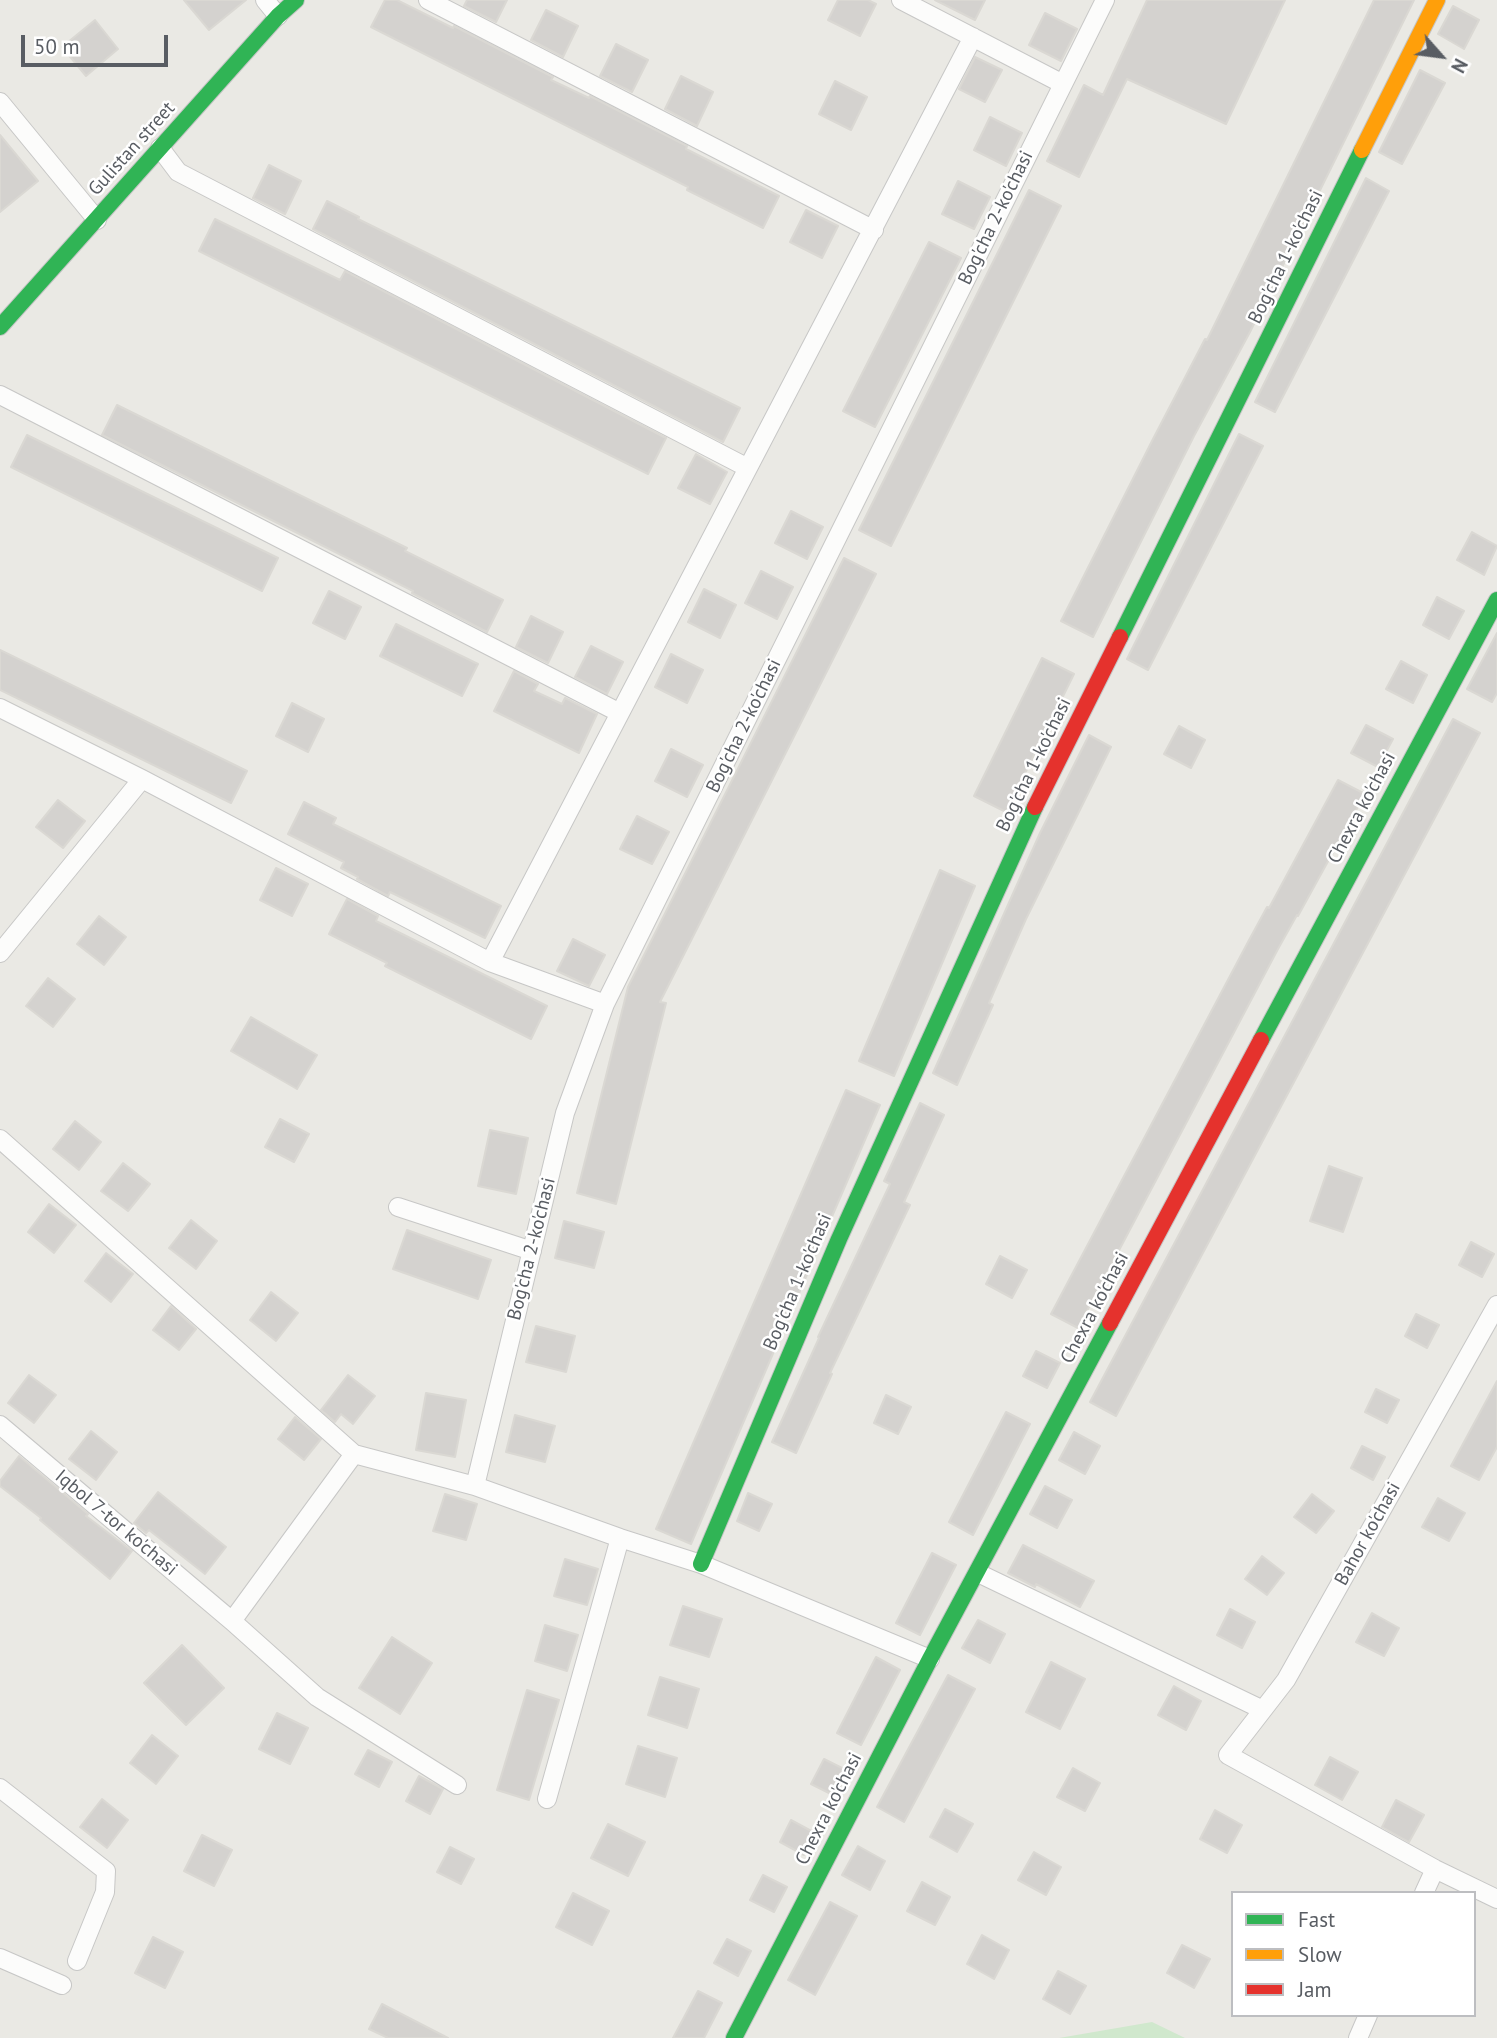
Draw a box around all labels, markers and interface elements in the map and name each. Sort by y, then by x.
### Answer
scale bar [24,21,172,65]
north arrow [1406,21,1476,91]
text: 50 m [34,33,80,60]
text: N [1446,55,1473,77]
street label: Gulistan street [84,97,180,201]
street label: Bog'cha 2-ko'chasi [954,147,1038,289]
street label: Bog'cha 1-ko'chasi [1244,186,1328,328]
street label: Bog'cha 2-ko'chasi [702,655,786,797]
street label: Bog'cha 1-ko'chasi [992,694,1076,836]
street label: Chexra ko'chasi [1323,748,1401,868]
street label: Bog'cha 2-ko'chasi [503,1175,561,1323]
street label: Bog'cha 1-ko'chasi [759,1210,837,1354]
street label: Chexra ko'chasi [1056,1248,1134,1368]
street label: Iqbol 7-tor ko'chasi [50,1465,182,1581]
street label: Bahor ko'chasi [1330,1478,1406,1590]
street label: Chexra ko'chasi [791,1749,867,1869]
legend [1231,1891,1476,2017]
text: Fast [1298,1906,1335,1933]
text: Slow [1298,1941,1342,1968]
text: Jam [1298,1976,1332,2003]

